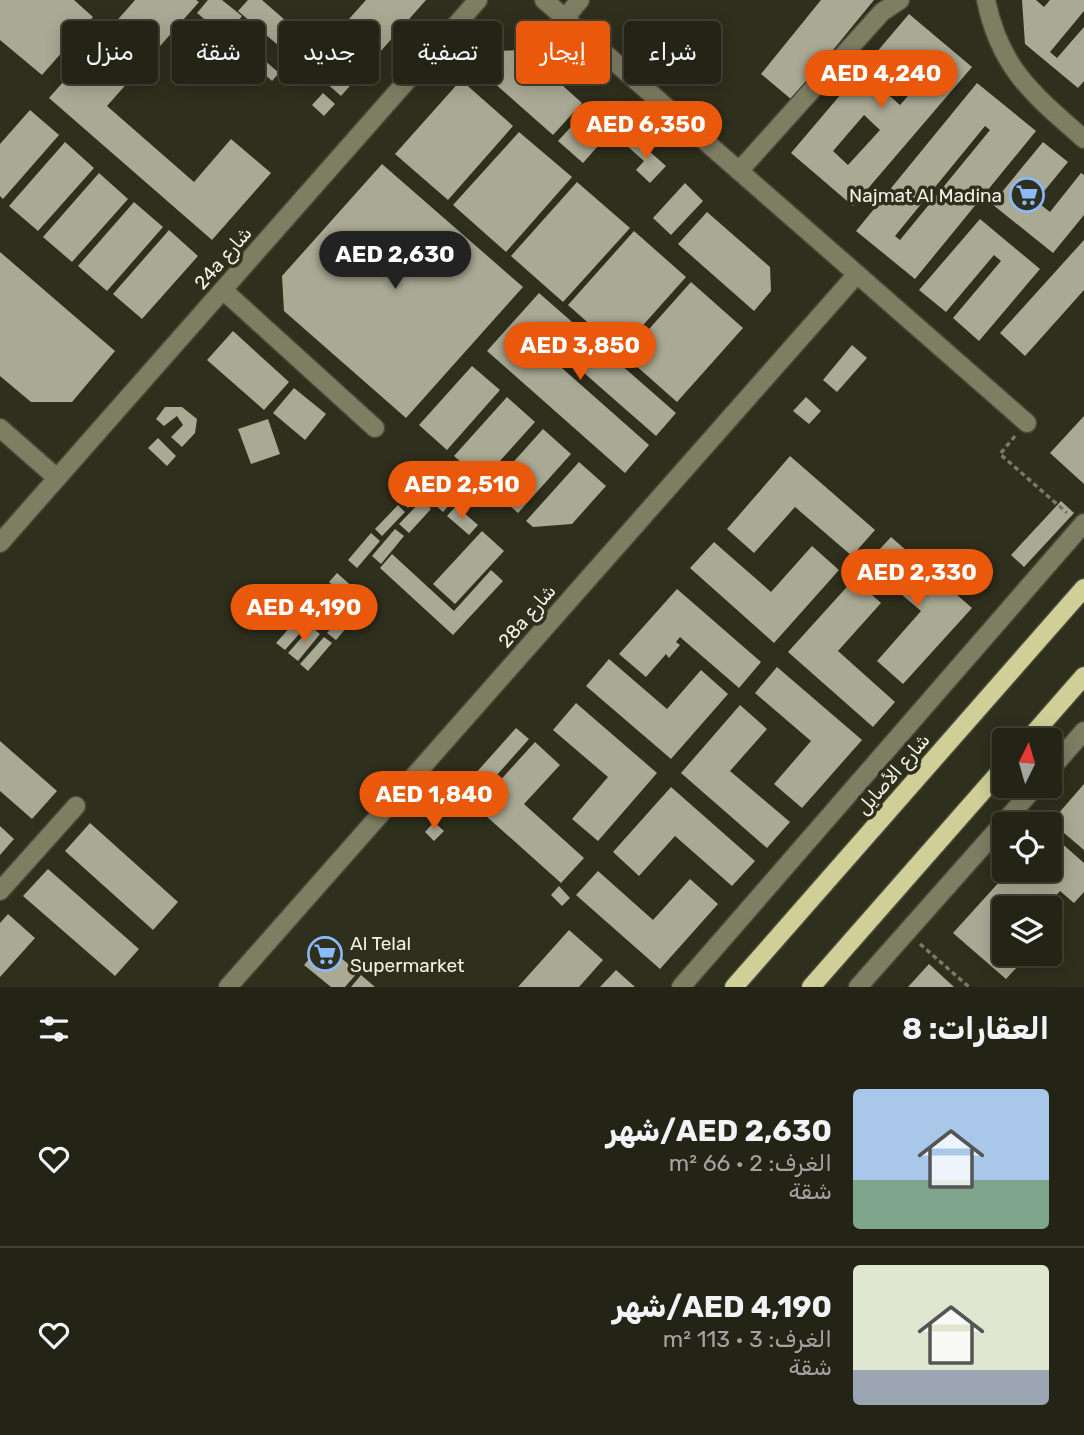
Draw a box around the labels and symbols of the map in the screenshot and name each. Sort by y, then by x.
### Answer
pin: AED 4,240 [801,50,961,110]
pin: AED 6,350 [566,102,726,161]
supermarket icon: Najmat Al Madina [1008,176,1046,214]
place label: Najmat Al Madina [849,184,1002,207]
street label: 24a شارع [189,222,258,295]
pin: AED 2,630 [315,232,475,291]
pin: AED 3,850 [500,322,660,382]
pin: AED 2,510 [382,462,542,521]
pin: AED 2,330 [837,550,997,609]
street label: 28a شارع [493,580,562,654]
pin: AED 4,190 [224,584,384,644]
north arrow [992,728,1062,798]
street label: شارع الأصايل [851,729,936,821]
pin: AED 1,840 [354,772,514,831]
place label: Al Telal Supermarket [350,932,465,977]
supermarket icon: Al Telal Supermarket [306,935,344,973]

